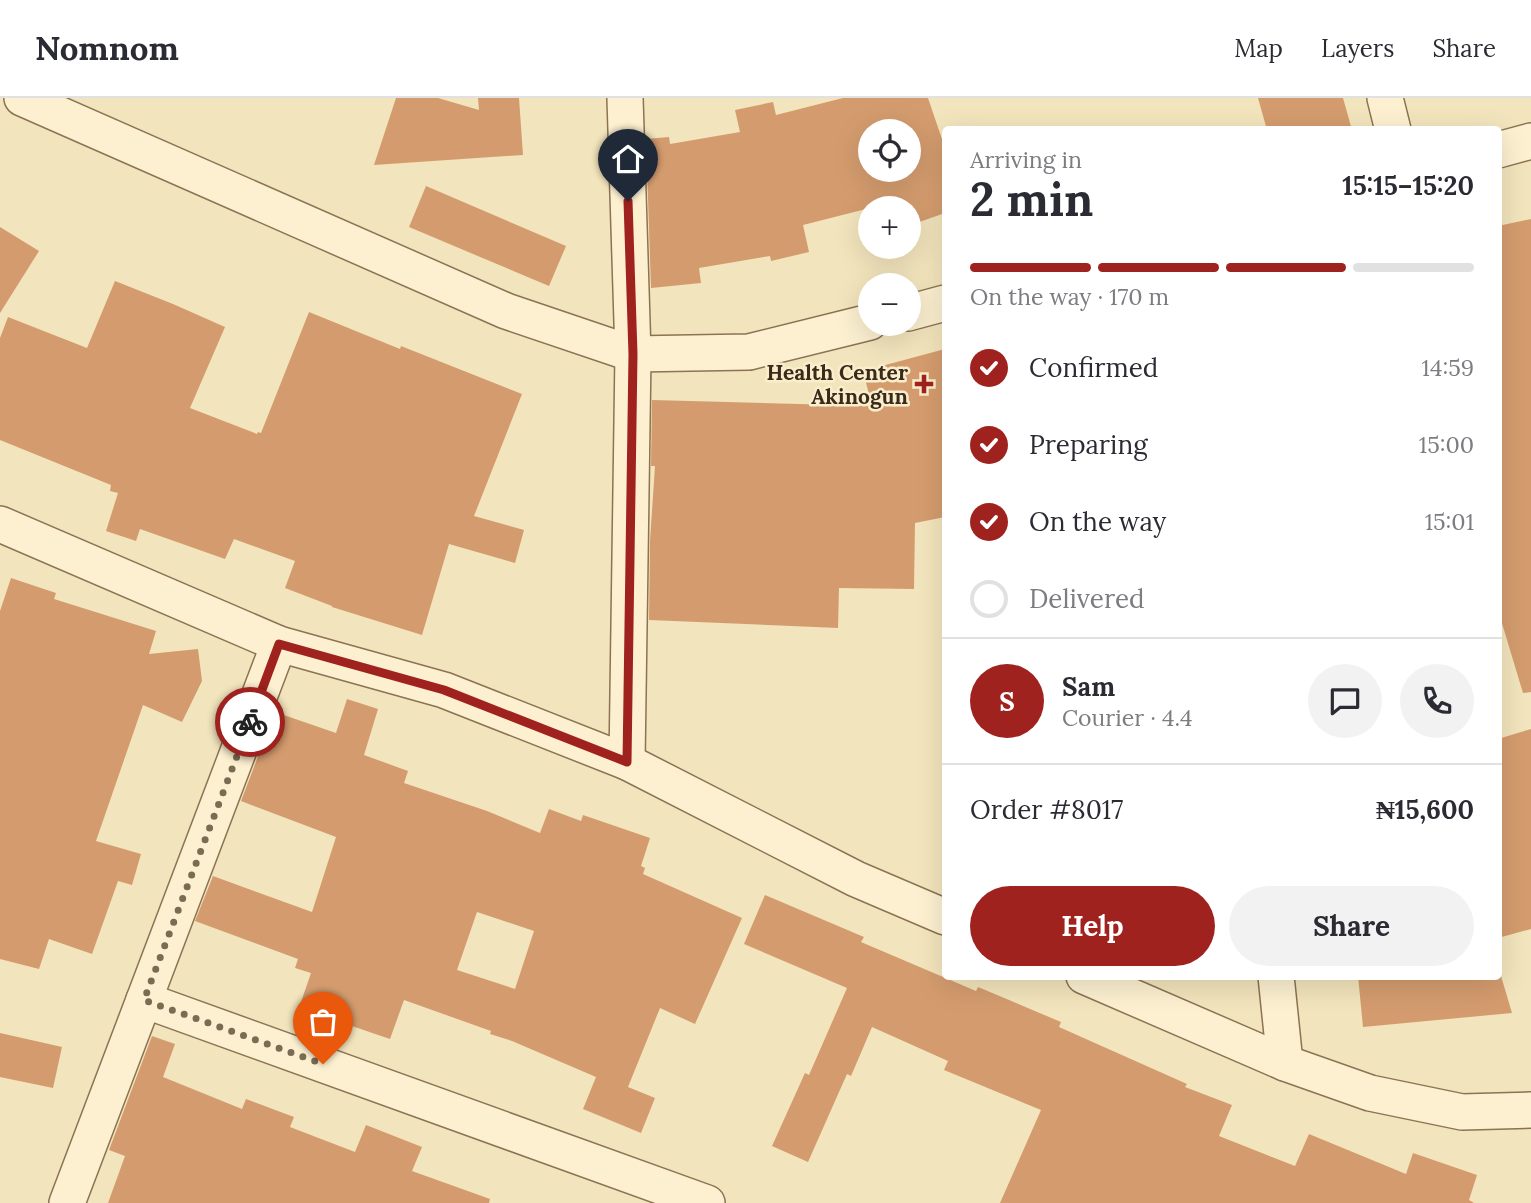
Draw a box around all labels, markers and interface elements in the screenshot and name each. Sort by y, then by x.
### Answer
text: Nomnom [35,27,179,69]
text: Map [1234,33,1283,64]
text: Layers [1321,33,1394,64]
text: Share [1432,33,1496,64]
map controls [858,119,921,336]
button: locate [858,119,921,182]
pin [598,129,658,201]
icon: home [609,140,647,178]
text: Arriving in [970,145,1082,174]
text: 15:15–15:20 [1342,169,1474,202]
text: 2 min [970,170,1093,229]
button: + [858,196,921,259]
button: − [858,273,921,336]
text: On the way · 170 m [970,282,1169,311]
icon: check [970,349,1008,387]
text: Confirmed [1029,351,1158,384]
text: 14:59 [1422,353,1474,382]
place label: Health Center Akinogun [767,359,908,410]
marker: Health Center Akinogun [914,374,934,394]
icon: check [970,426,1008,464]
text: Preparing [1029,428,1148,461]
text: 15:00 [1419,430,1474,459]
icon: check [970,503,1008,541]
text: On the way [1029,505,1166,538]
text: 15:01 [1425,507,1474,536]
text: Delivered [1029,582,1145,615]
button: chat [1308,664,1382,738]
button: phone [1400,664,1474,738]
text: Sam [1062,670,1115,703]
text: S [999,685,1015,718]
courier [215,687,285,757]
icon: bike [231,703,269,741]
text: Courier · 4.4 [1062,703,1193,732]
text: Order #8017 [970,793,1123,826]
text: ₦15,600 [1376,793,1474,826]
button: Help [970,886,1215,966]
button: Share [1229,886,1474,966]
pin [293,992,353,1064]
icon: bag [304,1003,342,1041]

